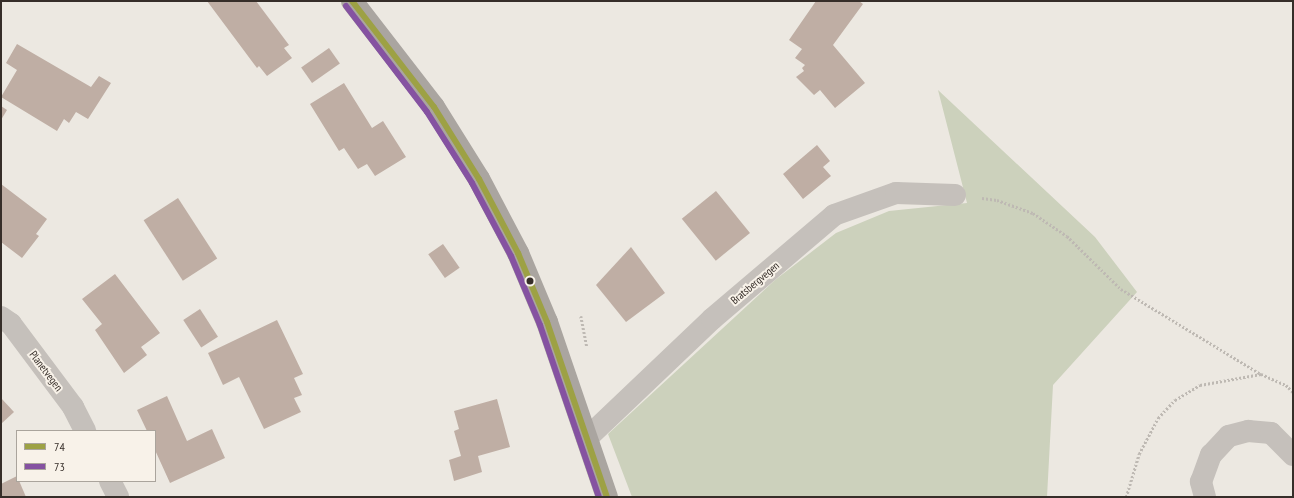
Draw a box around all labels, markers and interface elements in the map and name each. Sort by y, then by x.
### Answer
street label: Bratsbergvegen [728,259,782,307]
unlabelled marker [525,276,535,286]
street label: Planetvegen [27,348,65,394]
legend [16,430,156,482]
text: 74 [54,439,65,454]
text: 73 [54,459,65,474]

